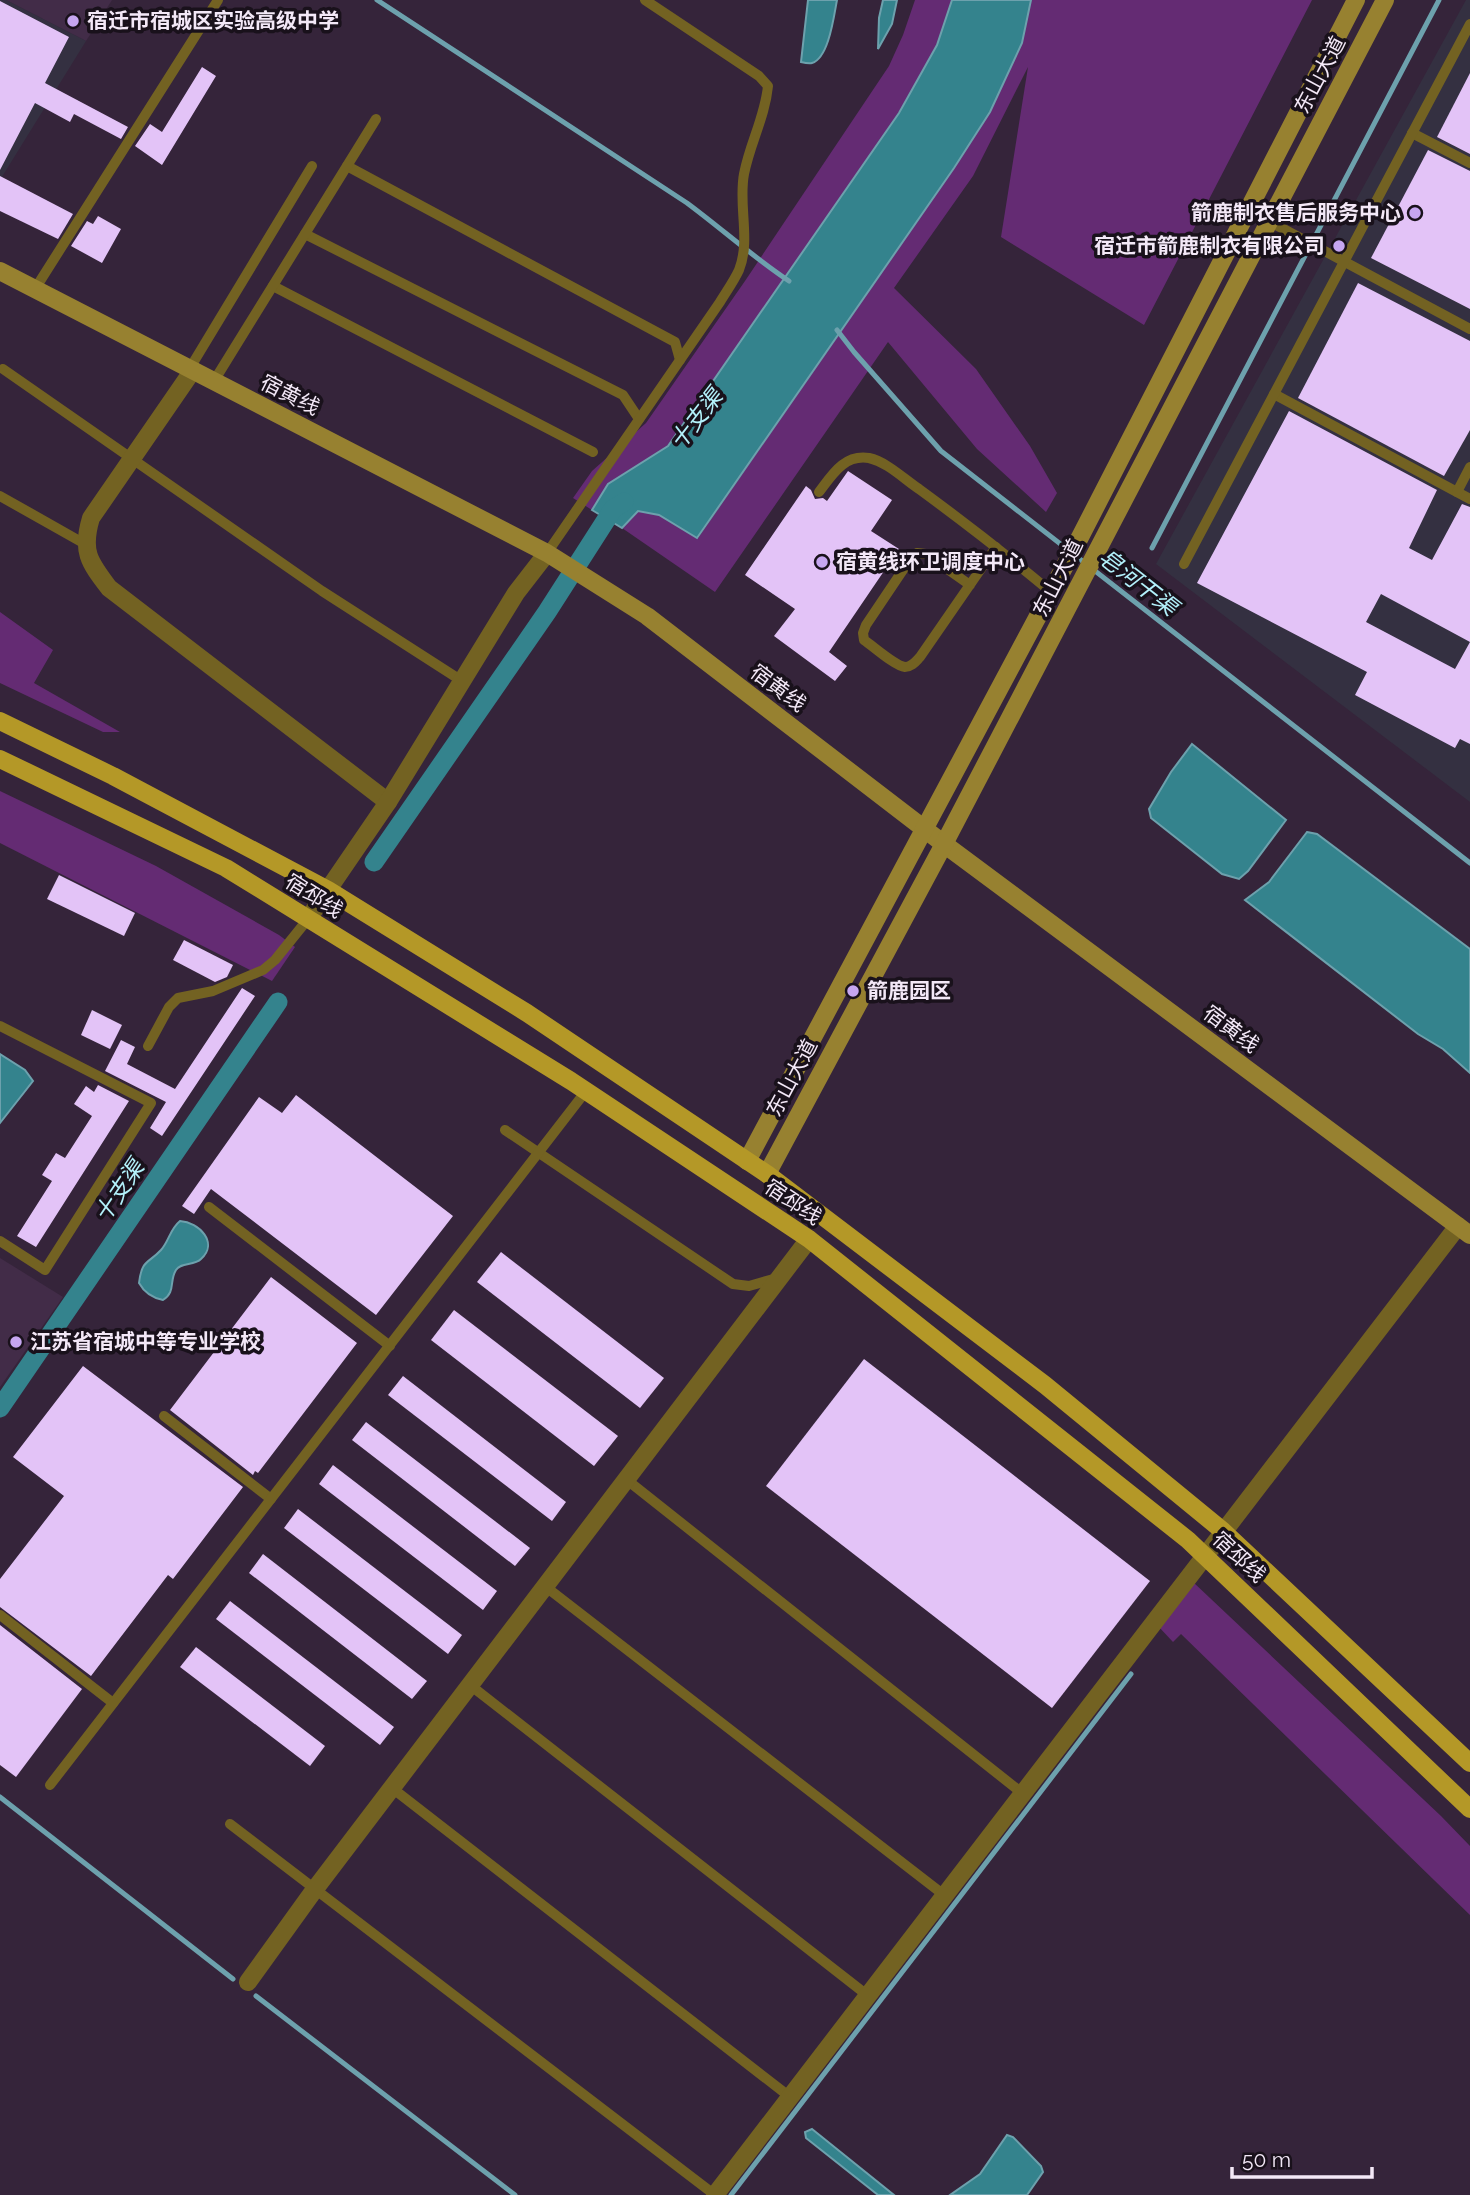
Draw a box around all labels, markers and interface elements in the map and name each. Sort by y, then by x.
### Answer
place label: 宿迁市宿城区实验高级中学 [87,8,339,33]
marker: 宿迁市宿城区实验高级中学 [65,13,81,29]
street label: 东山大道 [1289,32,1350,118]
place label: 箭鹿制衣售后服务中心 [1191,200,1401,225]
marker: 箭鹿制衣售后服务中心 [1407,205,1423,221]
place label: 宿迁市箭鹿制衣有限公司 [1094,233,1325,258]
marker: 宿迁市箭鹿制衣有限公司 [1331,238,1347,254]
street label: 宿黄线 [256,369,324,420]
water label: 十支渠 [664,381,729,454]
street label: 东山大道 [1027,535,1088,621]
water label: 皂河干渠 [1094,543,1185,622]
place label: 宿黄线环卫调度中心 [836,549,1025,574]
marker: 宿黄线环卫调度中心 [814,554,830,570]
street label: 宿黄线 [746,659,811,717]
street label: 宿邳线 [281,868,348,923]
place label: 箭鹿园区 [867,978,951,1003]
marker: 箭鹿园区 [845,983,861,999]
street label: 宿黄线 [1199,1000,1264,1058]
street label: 东山大道 [761,1035,822,1121]
water label: 十支渠 [88,1152,151,1227]
street label: 宿邳线 [760,1174,826,1230]
place label: 江苏省宿城中等专业学校 [30,1329,261,1354]
marker: 江苏省宿城中等专业学校 [8,1334,24,1350]
street label: 宿邳线 [1208,1526,1271,1587]
scale bar [1232,2136,1372,2180]
text: 50 m [1242,2147,1291,2172]

